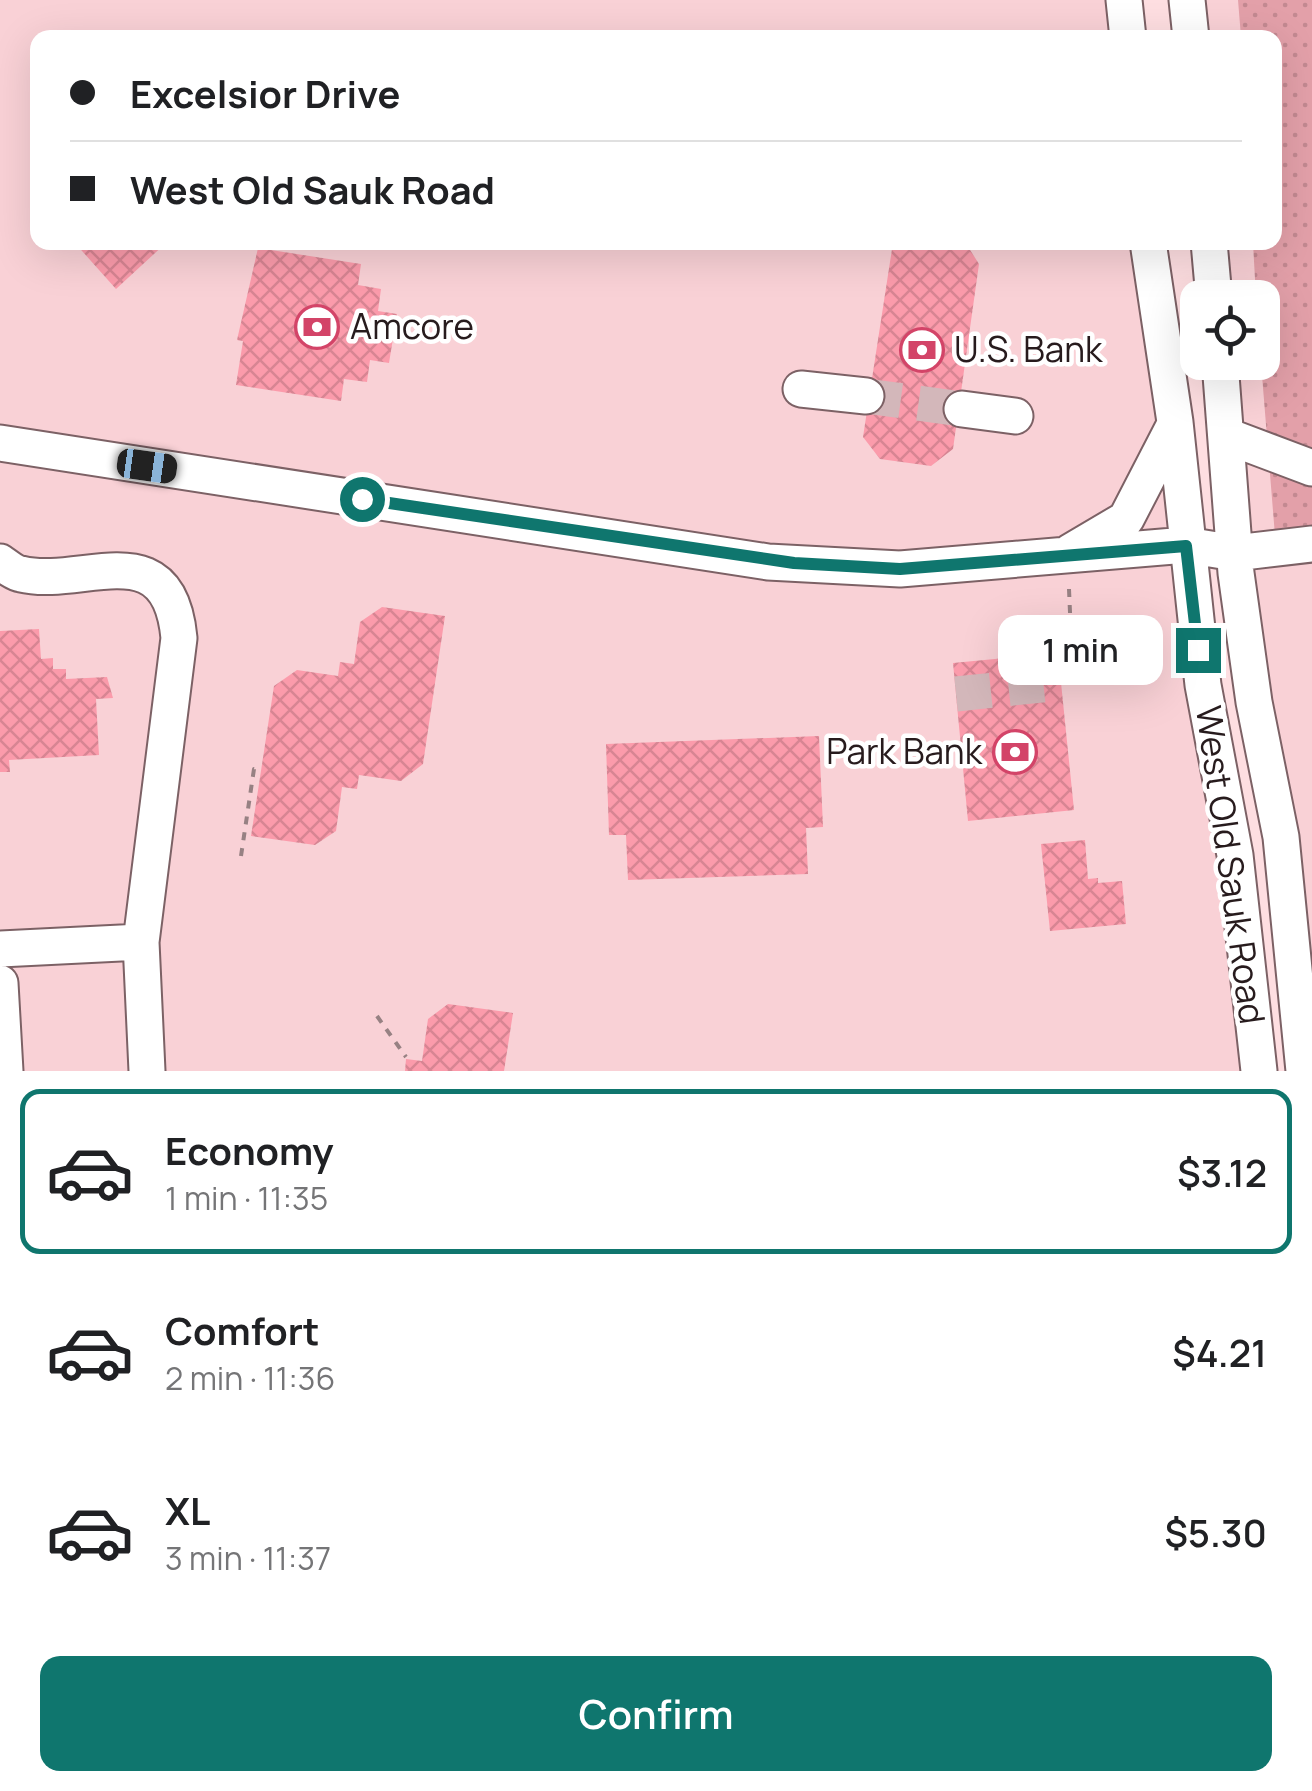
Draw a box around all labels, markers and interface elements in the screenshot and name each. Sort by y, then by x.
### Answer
text: Excelsior Drive [130,67,400,119]
text: West Old Sauk Road [130,163,495,215]
map controls [1180,280,1280,380]
button: locate [1180,280,1280,380]
place label: Amcore [350,302,474,350]
bank icon: Amcore [294,304,340,350]
place label: U.S. Bank [954,325,1104,373]
bank icon: U.S. Bank [899,327,945,373]
car [115,447,179,485]
route start [340,477,385,522]
callout: 1 min [998,615,1163,685]
text: 1 min [1042,628,1119,672]
route end [1176,628,1221,673]
street label: West Old Sauk Road [1185,703,1277,1027]
place label: Park Bank [826,727,984,775]
bank icon: Park Bank [992,729,1038,775]
text: Economy [165,1124,334,1176]
icon: car [45,1127,135,1217]
text: $3.12 [1177,1146,1267,1198]
text: 1 min · 11:35 [165,1176,328,1220]
text: Comfort [165,1304,319,1356]
icon: car [45,1307,135,1397]
text: $4.21 [1172,1326,1267,1378]
text: 2 min · 11:36 [165,1356,335,1400]
text: XL [165,1484,210,1536]
icon: car [45,1487,135,1577]
text: $5.30 [1164,1506,1267,1558]
text: 3 min · 11:37 [165,1536,331,1580]
button: Confirm [40,1656,1272,1771]

